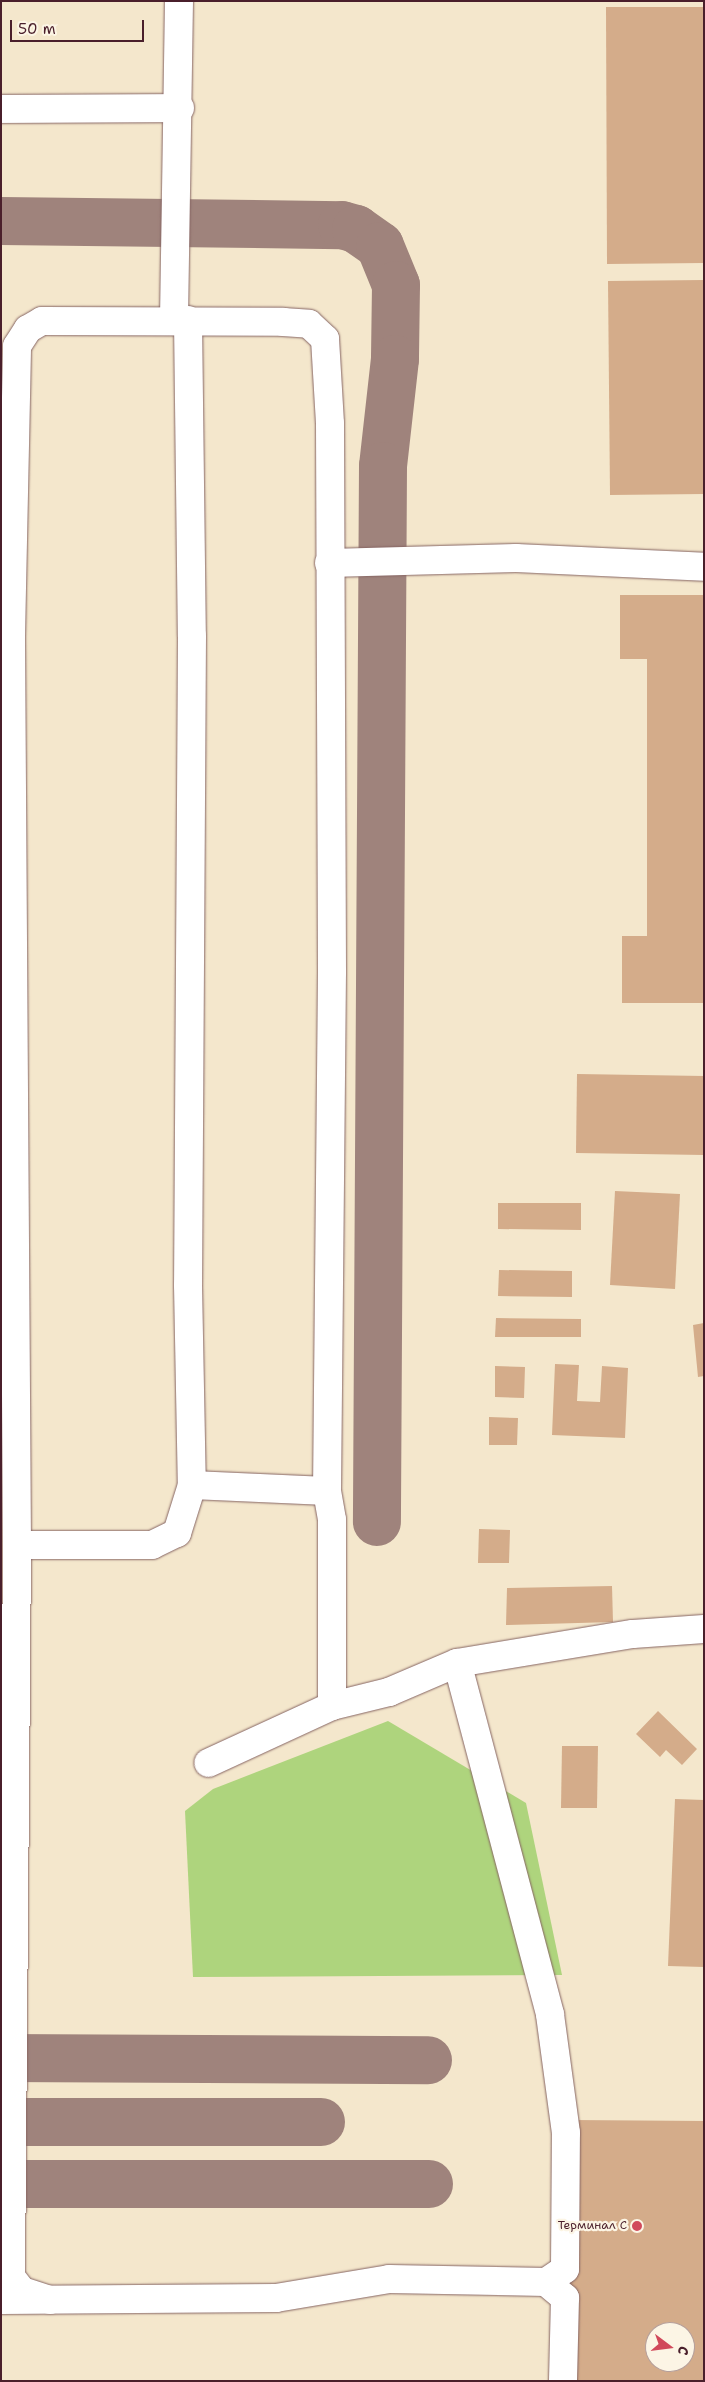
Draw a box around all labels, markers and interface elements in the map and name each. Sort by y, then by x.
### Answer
scale bar [12,10,146,42]
text: 50 m [18,19,56,39]
place label: Терминал C [558,2219,627,2233]
marker: Терминал C [631,2220,643,2232]
north arrow [645,2322,695,2372]
text: С [674,2344,693,2357]

